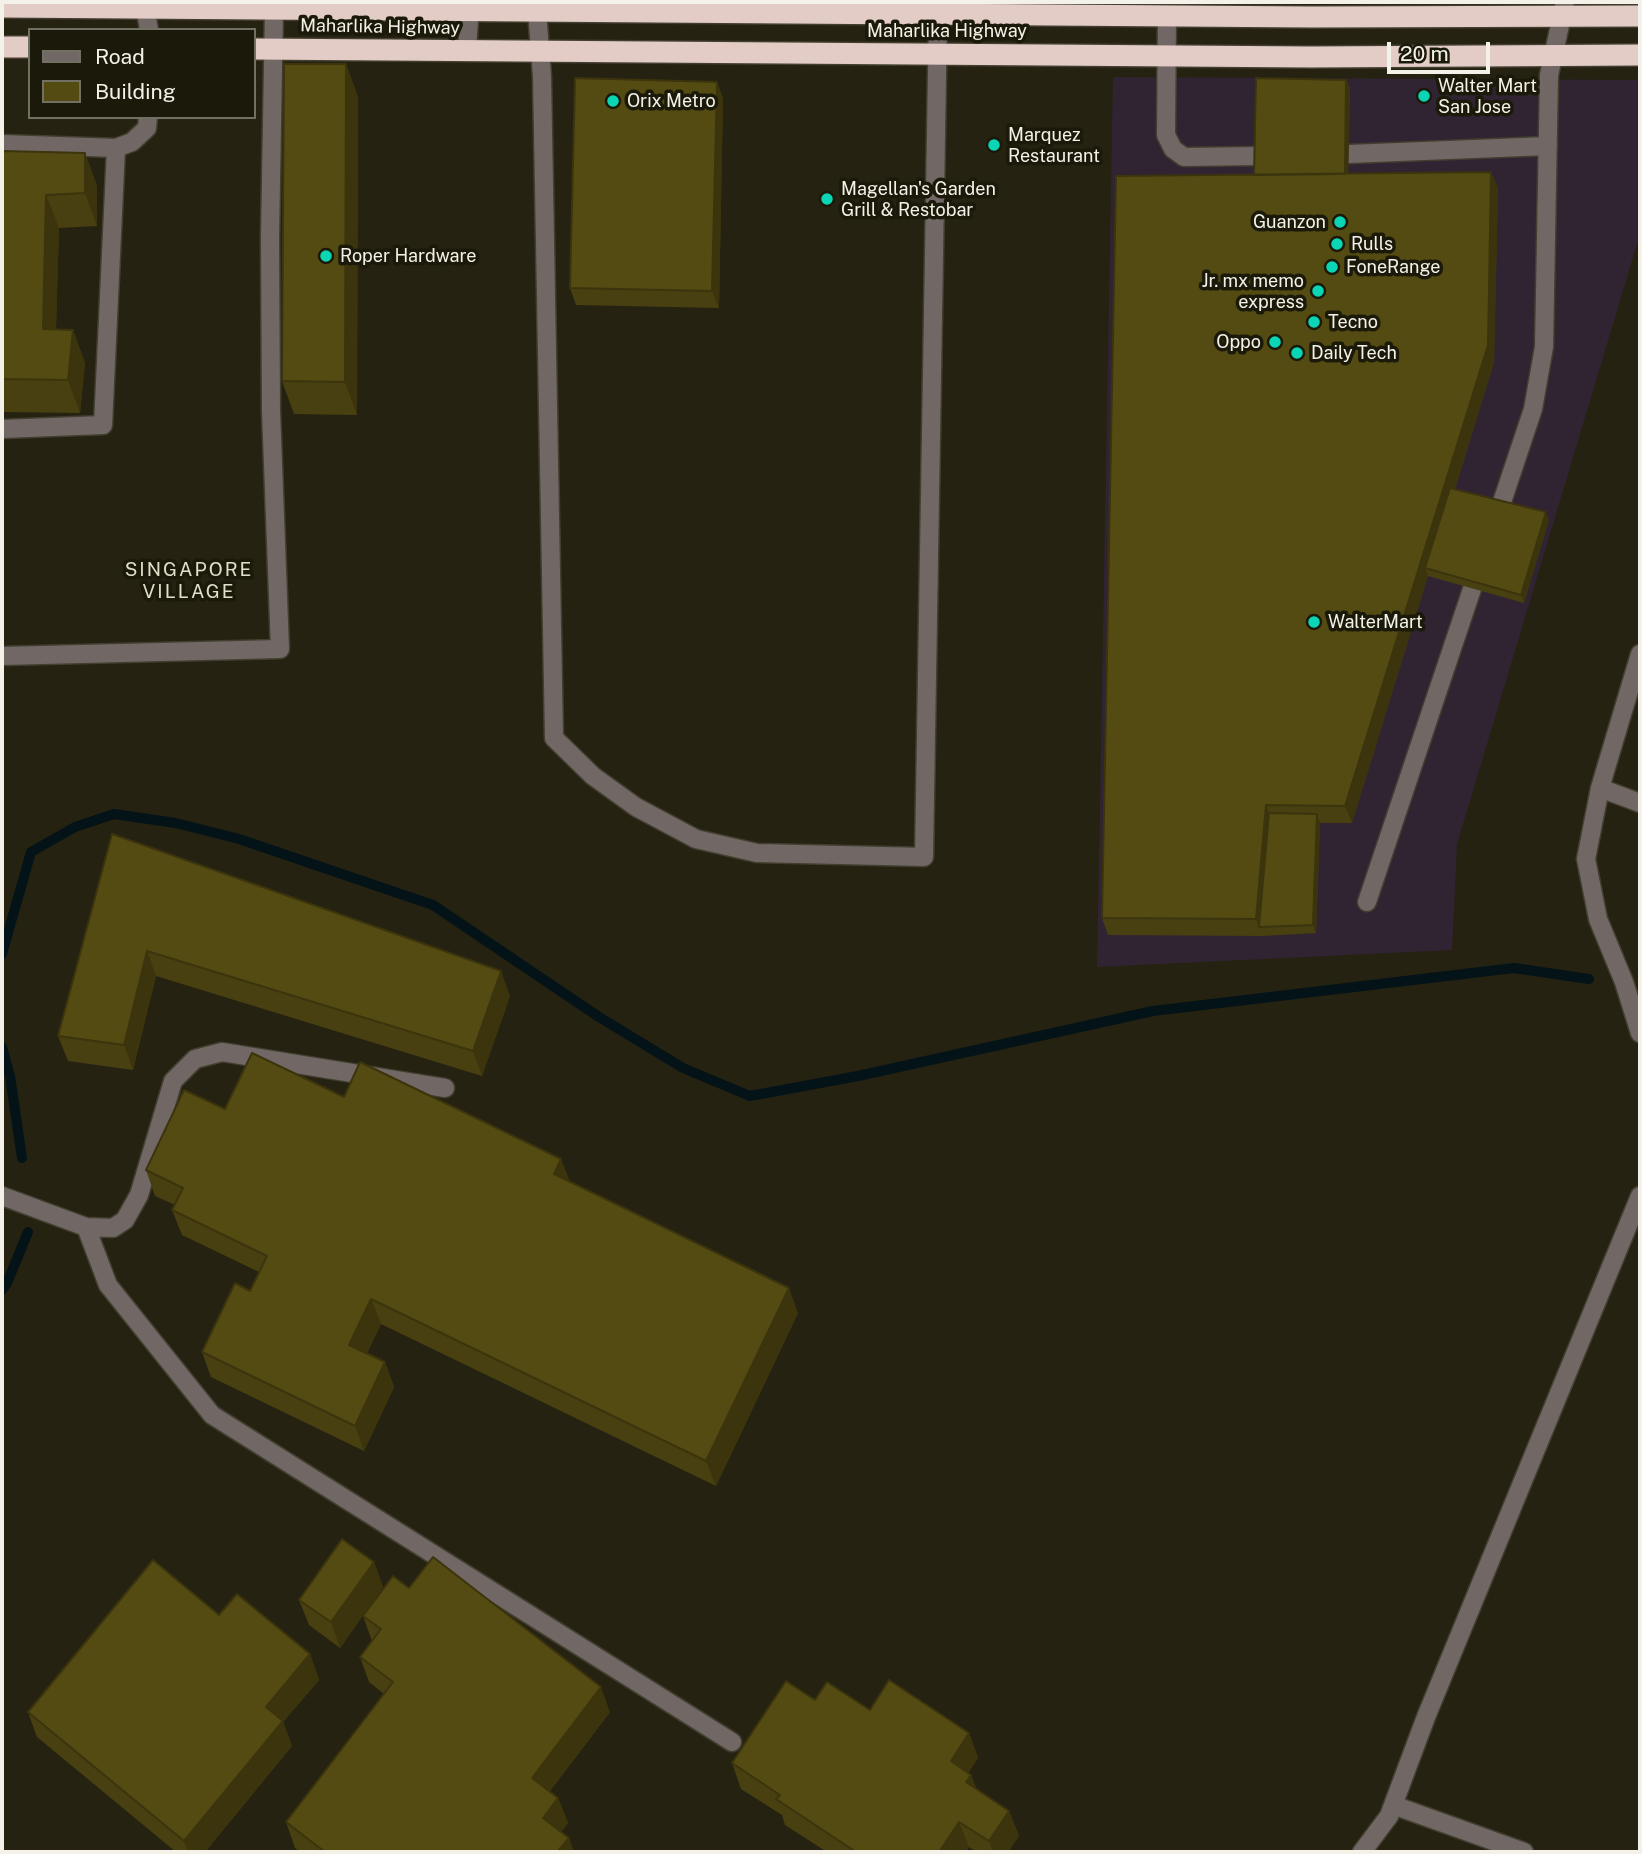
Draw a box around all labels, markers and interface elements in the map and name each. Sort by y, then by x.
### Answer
street label: Maharlika Highway [300,15,460,39]
street label: Maharlika Highway [867,20,1027,42]
legend [28,28,256,119]
scale bar [1390,28,1493,72]
text: 20 m [1400,41,1449,66]
text: Road [95,44,145,69]
place label: Walter Mart San Jose [1438,75,1537,118]
text: Building [95,79,176,104]
marker: Walter Mart San Jose [1416,88,1432,104]
place label: Orix Metro [627,90,716,112]
marker: Orix Metro [605,93,621,109]
place label: Marquez Restaurant [1008,124,1100,166]
marker: Marquez Restaurant [986,137,1002,153]
place label: Magellan's Garden Grill & Restobar [841,178,996,220]
marker: Magellan's Garden Grill & Restobar [819,191,835,207]
place label: Guanzon [1253,211,1326,233]
marker: Guanzon [1332,214,1348,230]
place label: Rulls [1351,233,1393,255]
marker: Rulls [1329,236,1345,252]
place label: Roper Hardware [340,245,477,267]
marker: Roper Hardware [318,248,334,264]
place label: FoneRange [1346,256,1440,278]
marker: FoneRange [1324,259,1340,275]
place label: Jr. mx memo express [1201,270,1304,312]
marker: Jr. mx memo express [1310,283,1326,299]
place label: Tecno [1328,311,1378,333]
marker: Tecno [1306,314,1322,330]
place label: Oppo [1216,331,1261,353]
marker: Oppo [1267,334,1283,350]
place label: Daily Tech [1311,342,1397,364]
marker: Daily Tech [1289,345,1305,361]
district label: SINGAPORE VILLAGE [126,559,252,603]
place label: WalterMart [1328,611,1423,633]
marker: WalterMart [1306,614,1322,630]

